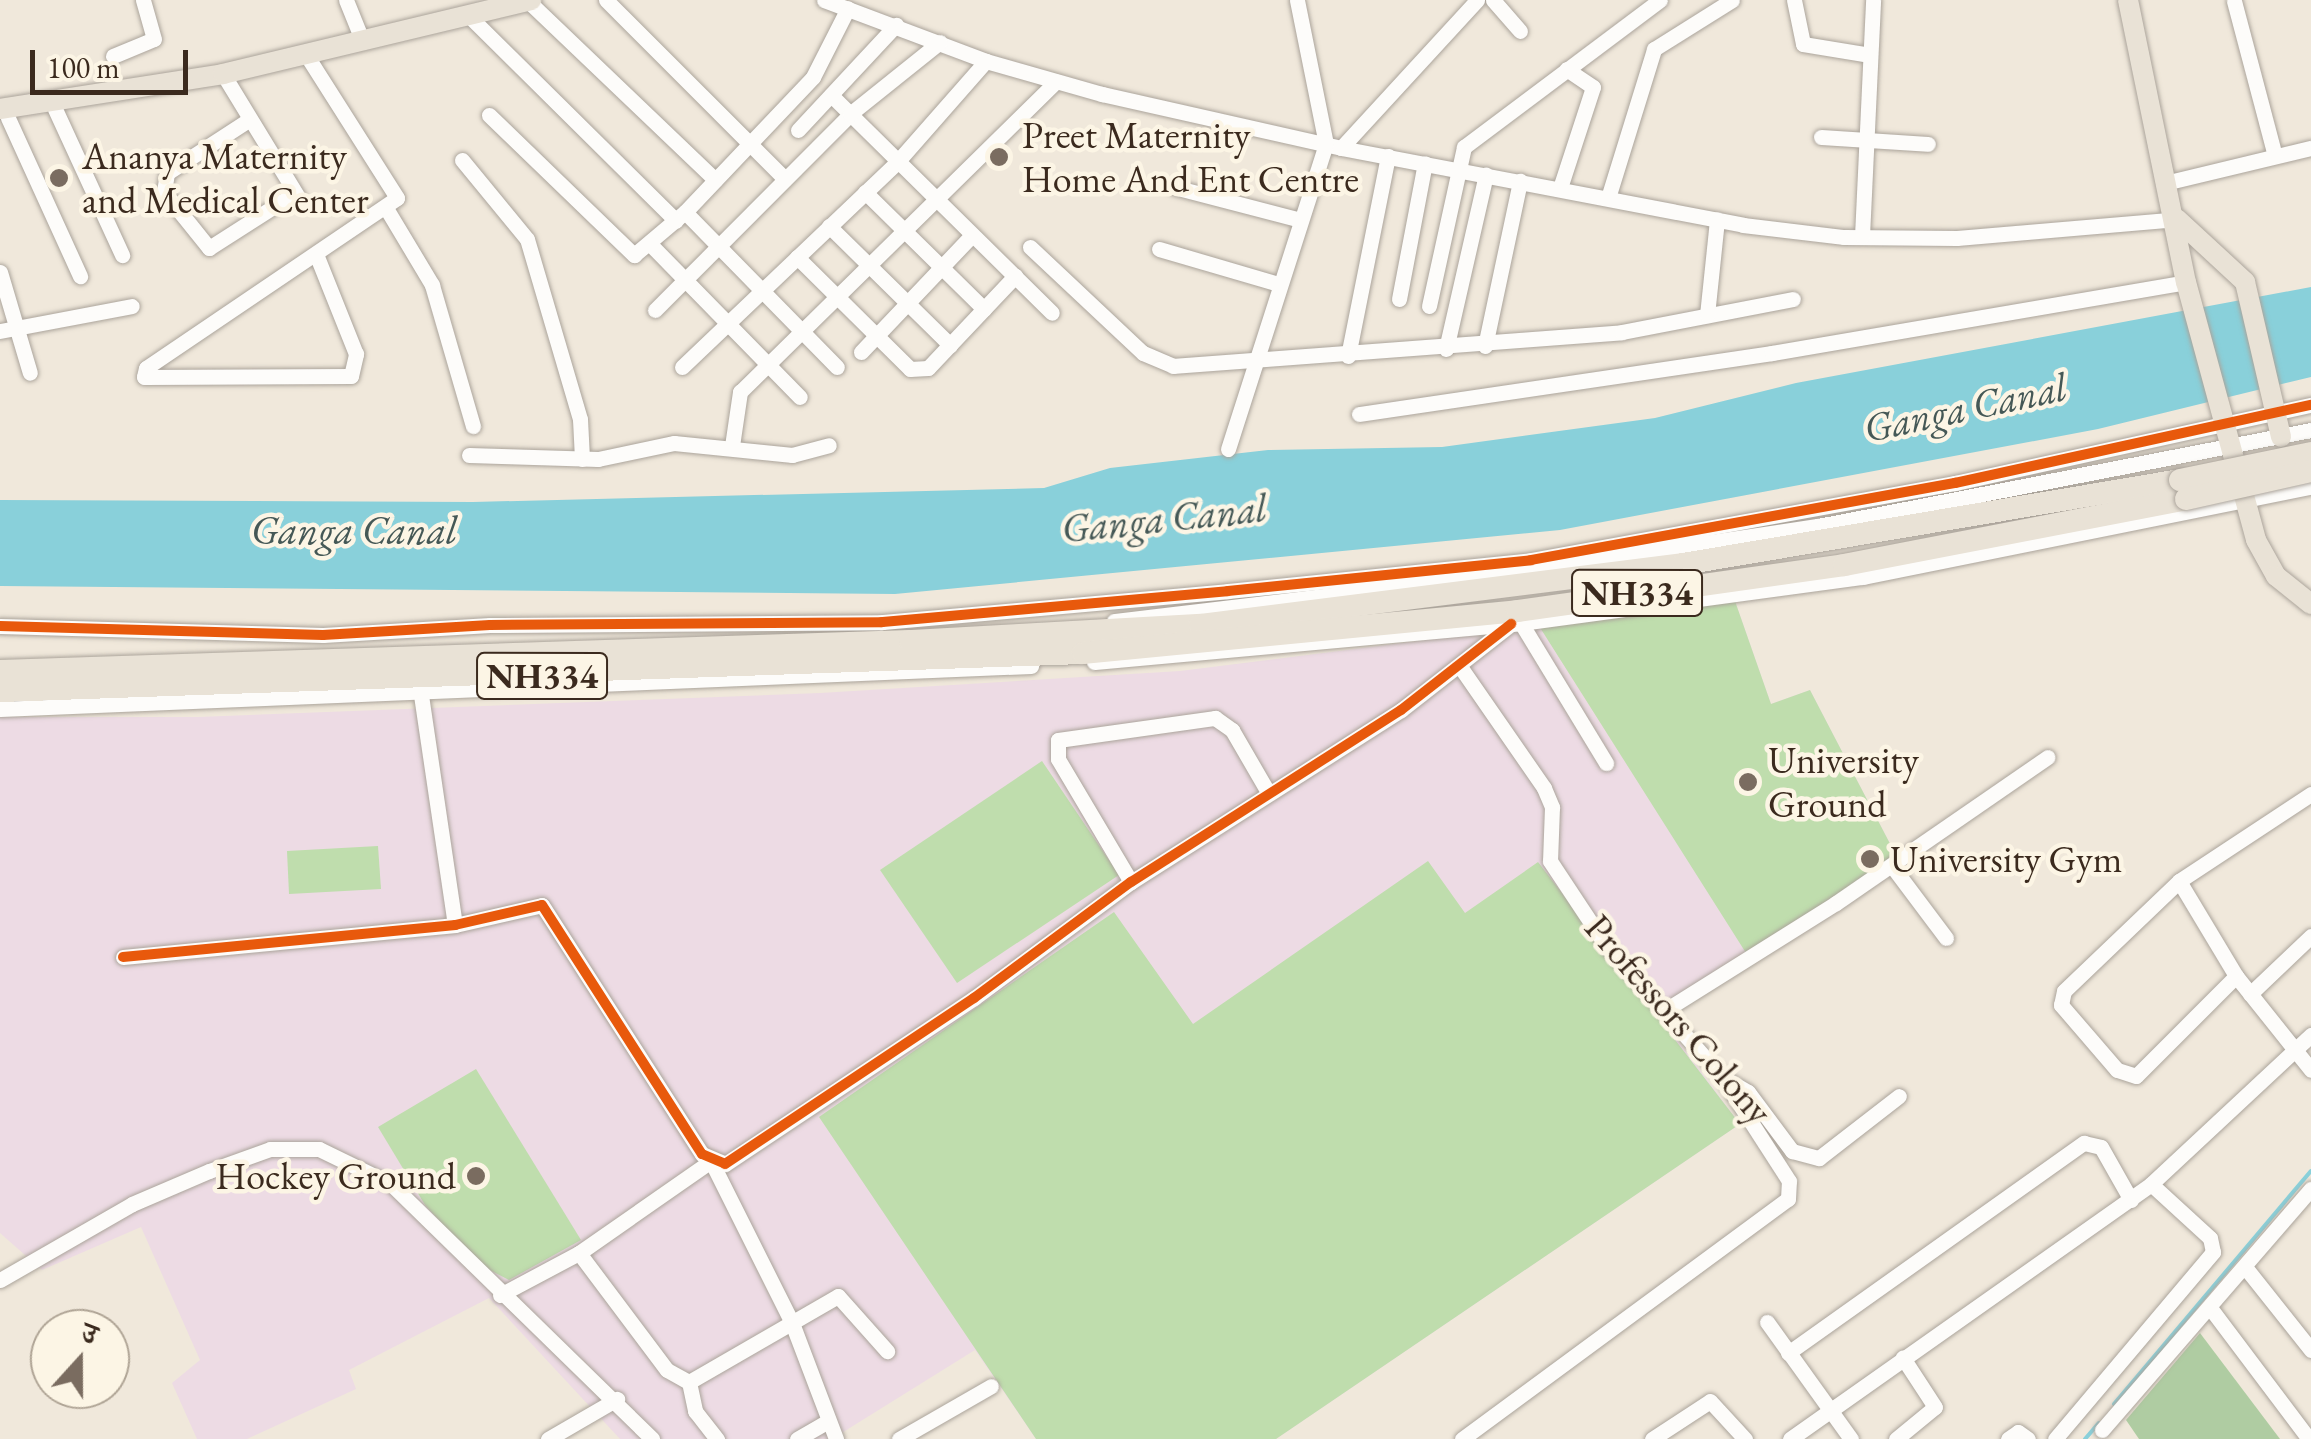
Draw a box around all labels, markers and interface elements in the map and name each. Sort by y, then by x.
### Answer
scale bar [35,30,192,92]
text: 100 m [47,48,120,87]
place label: Preet Maternity Home And Ent Centre [1022,112,1359,202]
place label: Ananya Maternity and Medical Center [82,133,369,222]
marker: Preet Maternity Home And Ent Centre [986,144,1012,170]
marker: Ananya Maternity and Medical Center [46,165,72,191]
water label: Ganga Canal [1859,362,2071,452]
water label: Ganga Canal [1059,483,1269,553]
water label: Ganga Canal [251,506,457,554]
road number: NH334 [1570,563,1704,623]
road number: NH334 [474,646,610,706]
place label: University Ground [1768,737,1919,826]
marker: University Ground [1737,771,1759,793]
place label: University Gym [1890,836,2122,882]
marker: University Gym [1859,848,1881,870]
street label: Professors Colony [1576,905,1782,1133]
place label: Hockey Ground [216,1153,456,1199]
marker: Hockey Ground [465,1165,487,1187]
north arrow [30,1309,130,1409]
text: उ [77,1313,103,1352]

